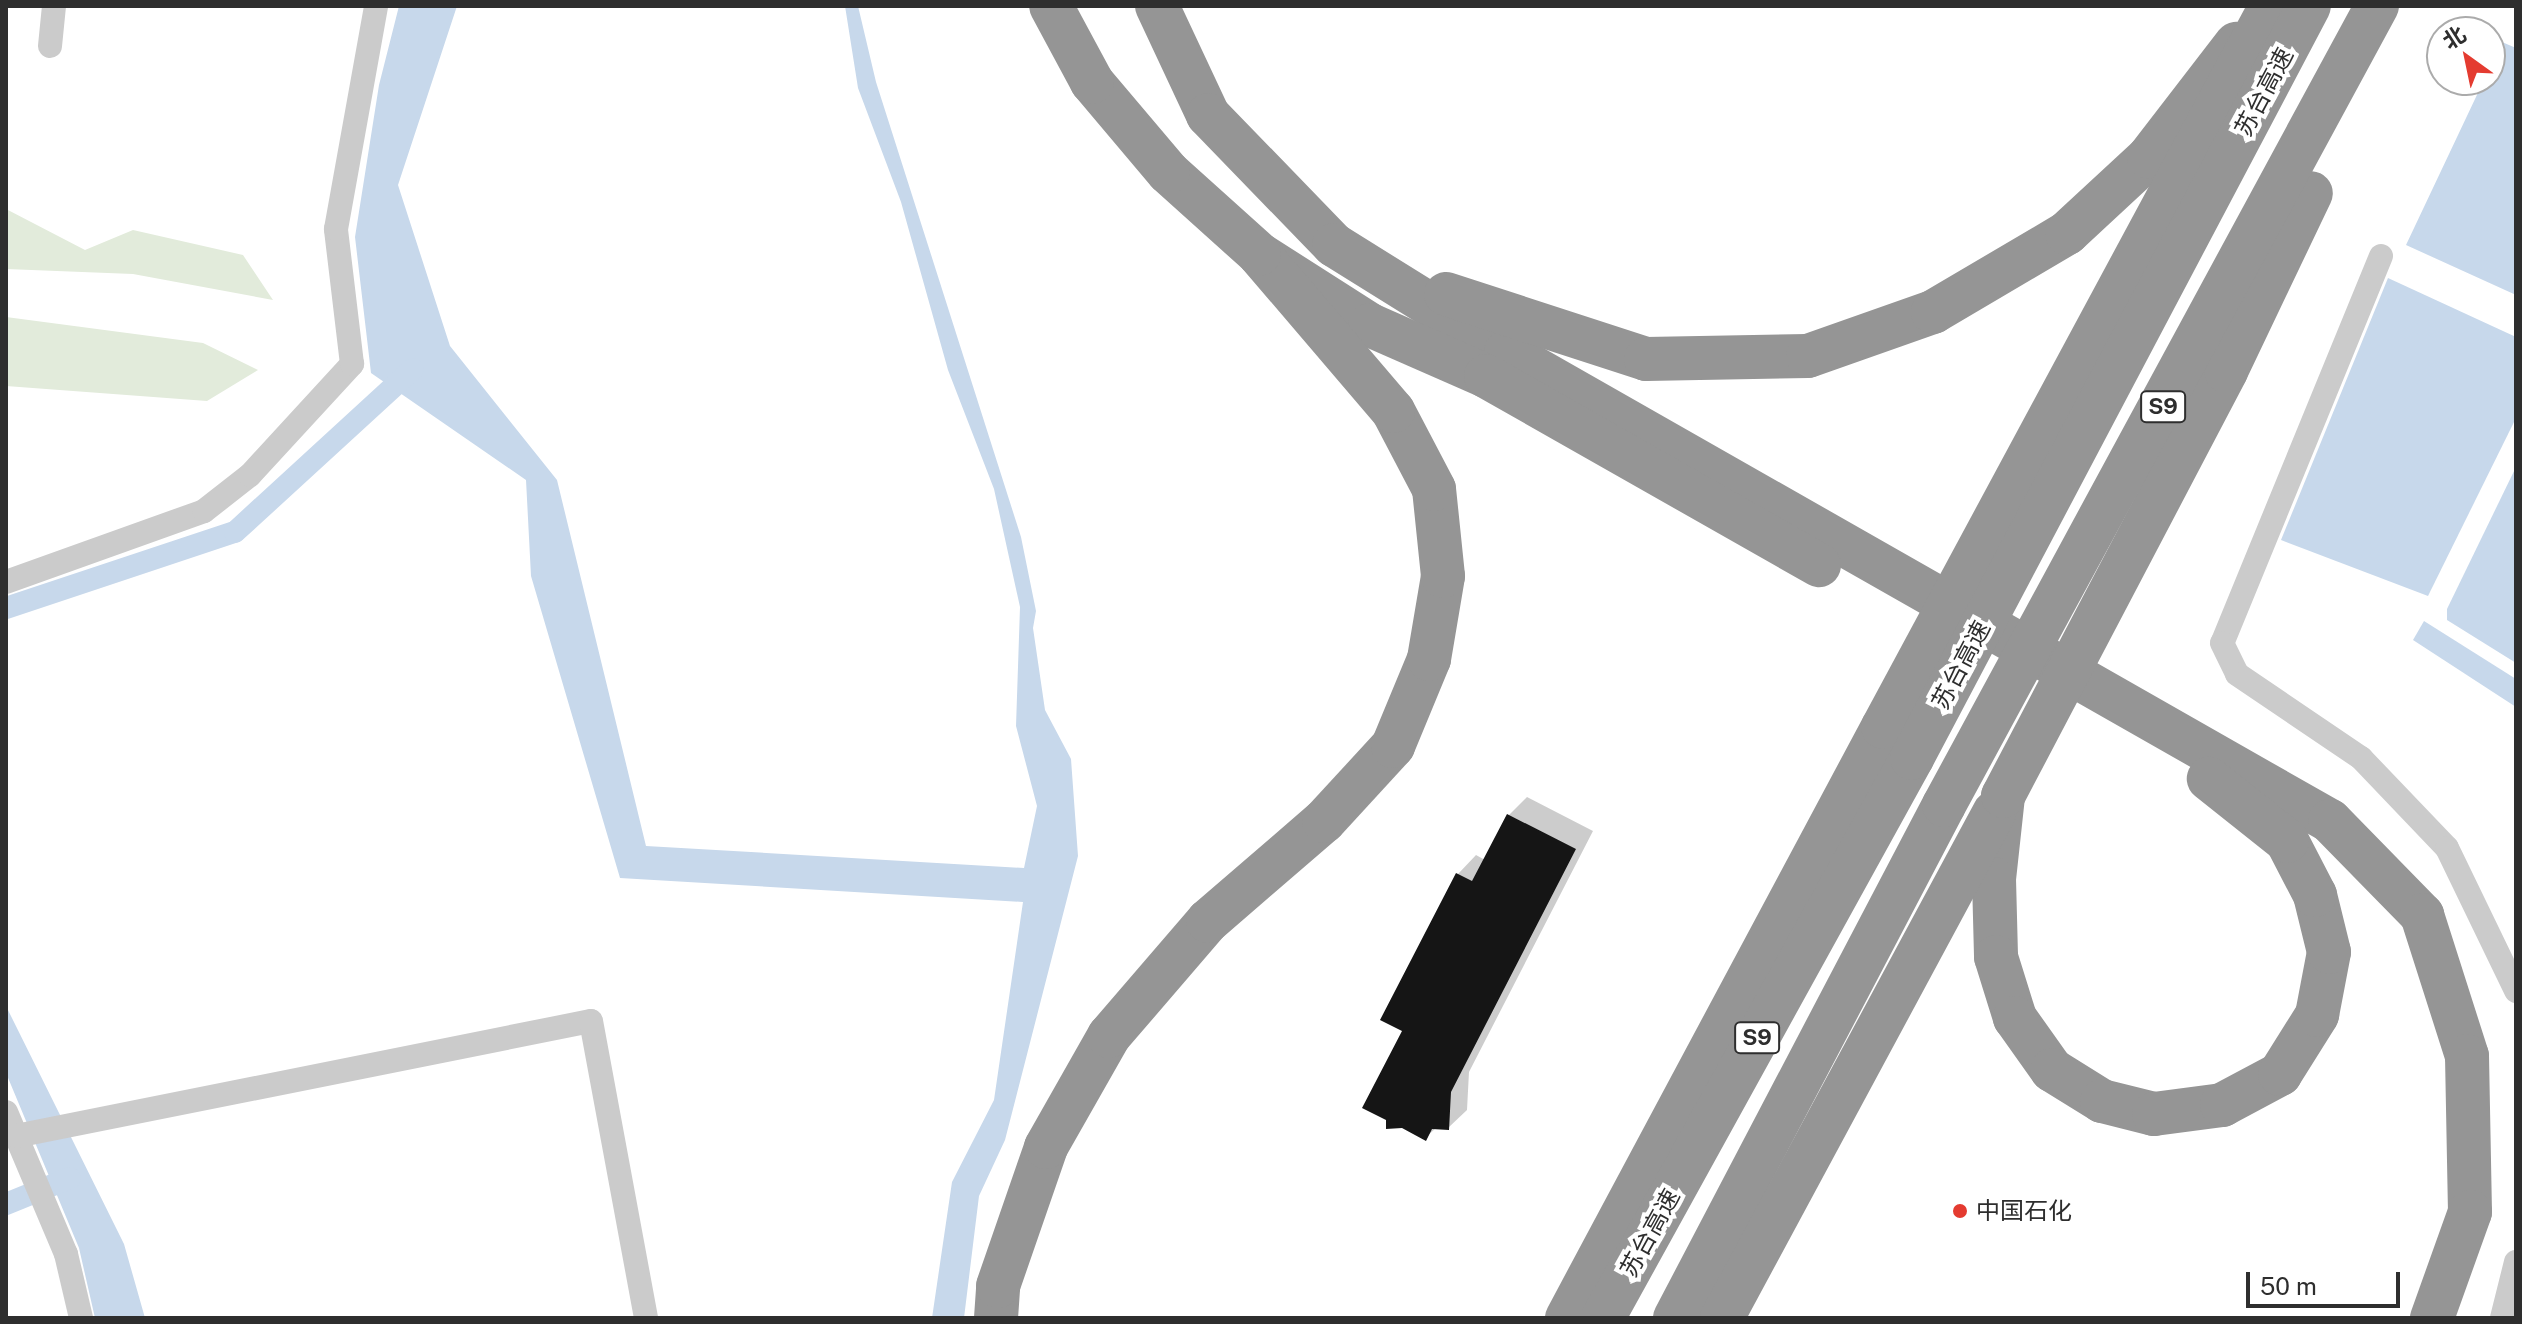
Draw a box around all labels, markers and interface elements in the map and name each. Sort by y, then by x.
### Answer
north arrow [2426,16,2506,96]
text: 北 [2438,21,2470,54]
street label: 苏台高速 [2229,43,2299,141]
road number: S9 [2139,389,2187,425]
street label: 苏台高速 [1926,616,1996,714]
road number: S9 [1733,1020,1781,1056]
street label: 苏台高速 [1614,1184,1686,1282]
place label: 中国石化 [1976,1197,2072,1225]
marker: 中国石化 [1951,1202,1969,1220]
scale bar [2250,1256,2404,1306]
text: 50 m [2260,1272,2317,1300]

